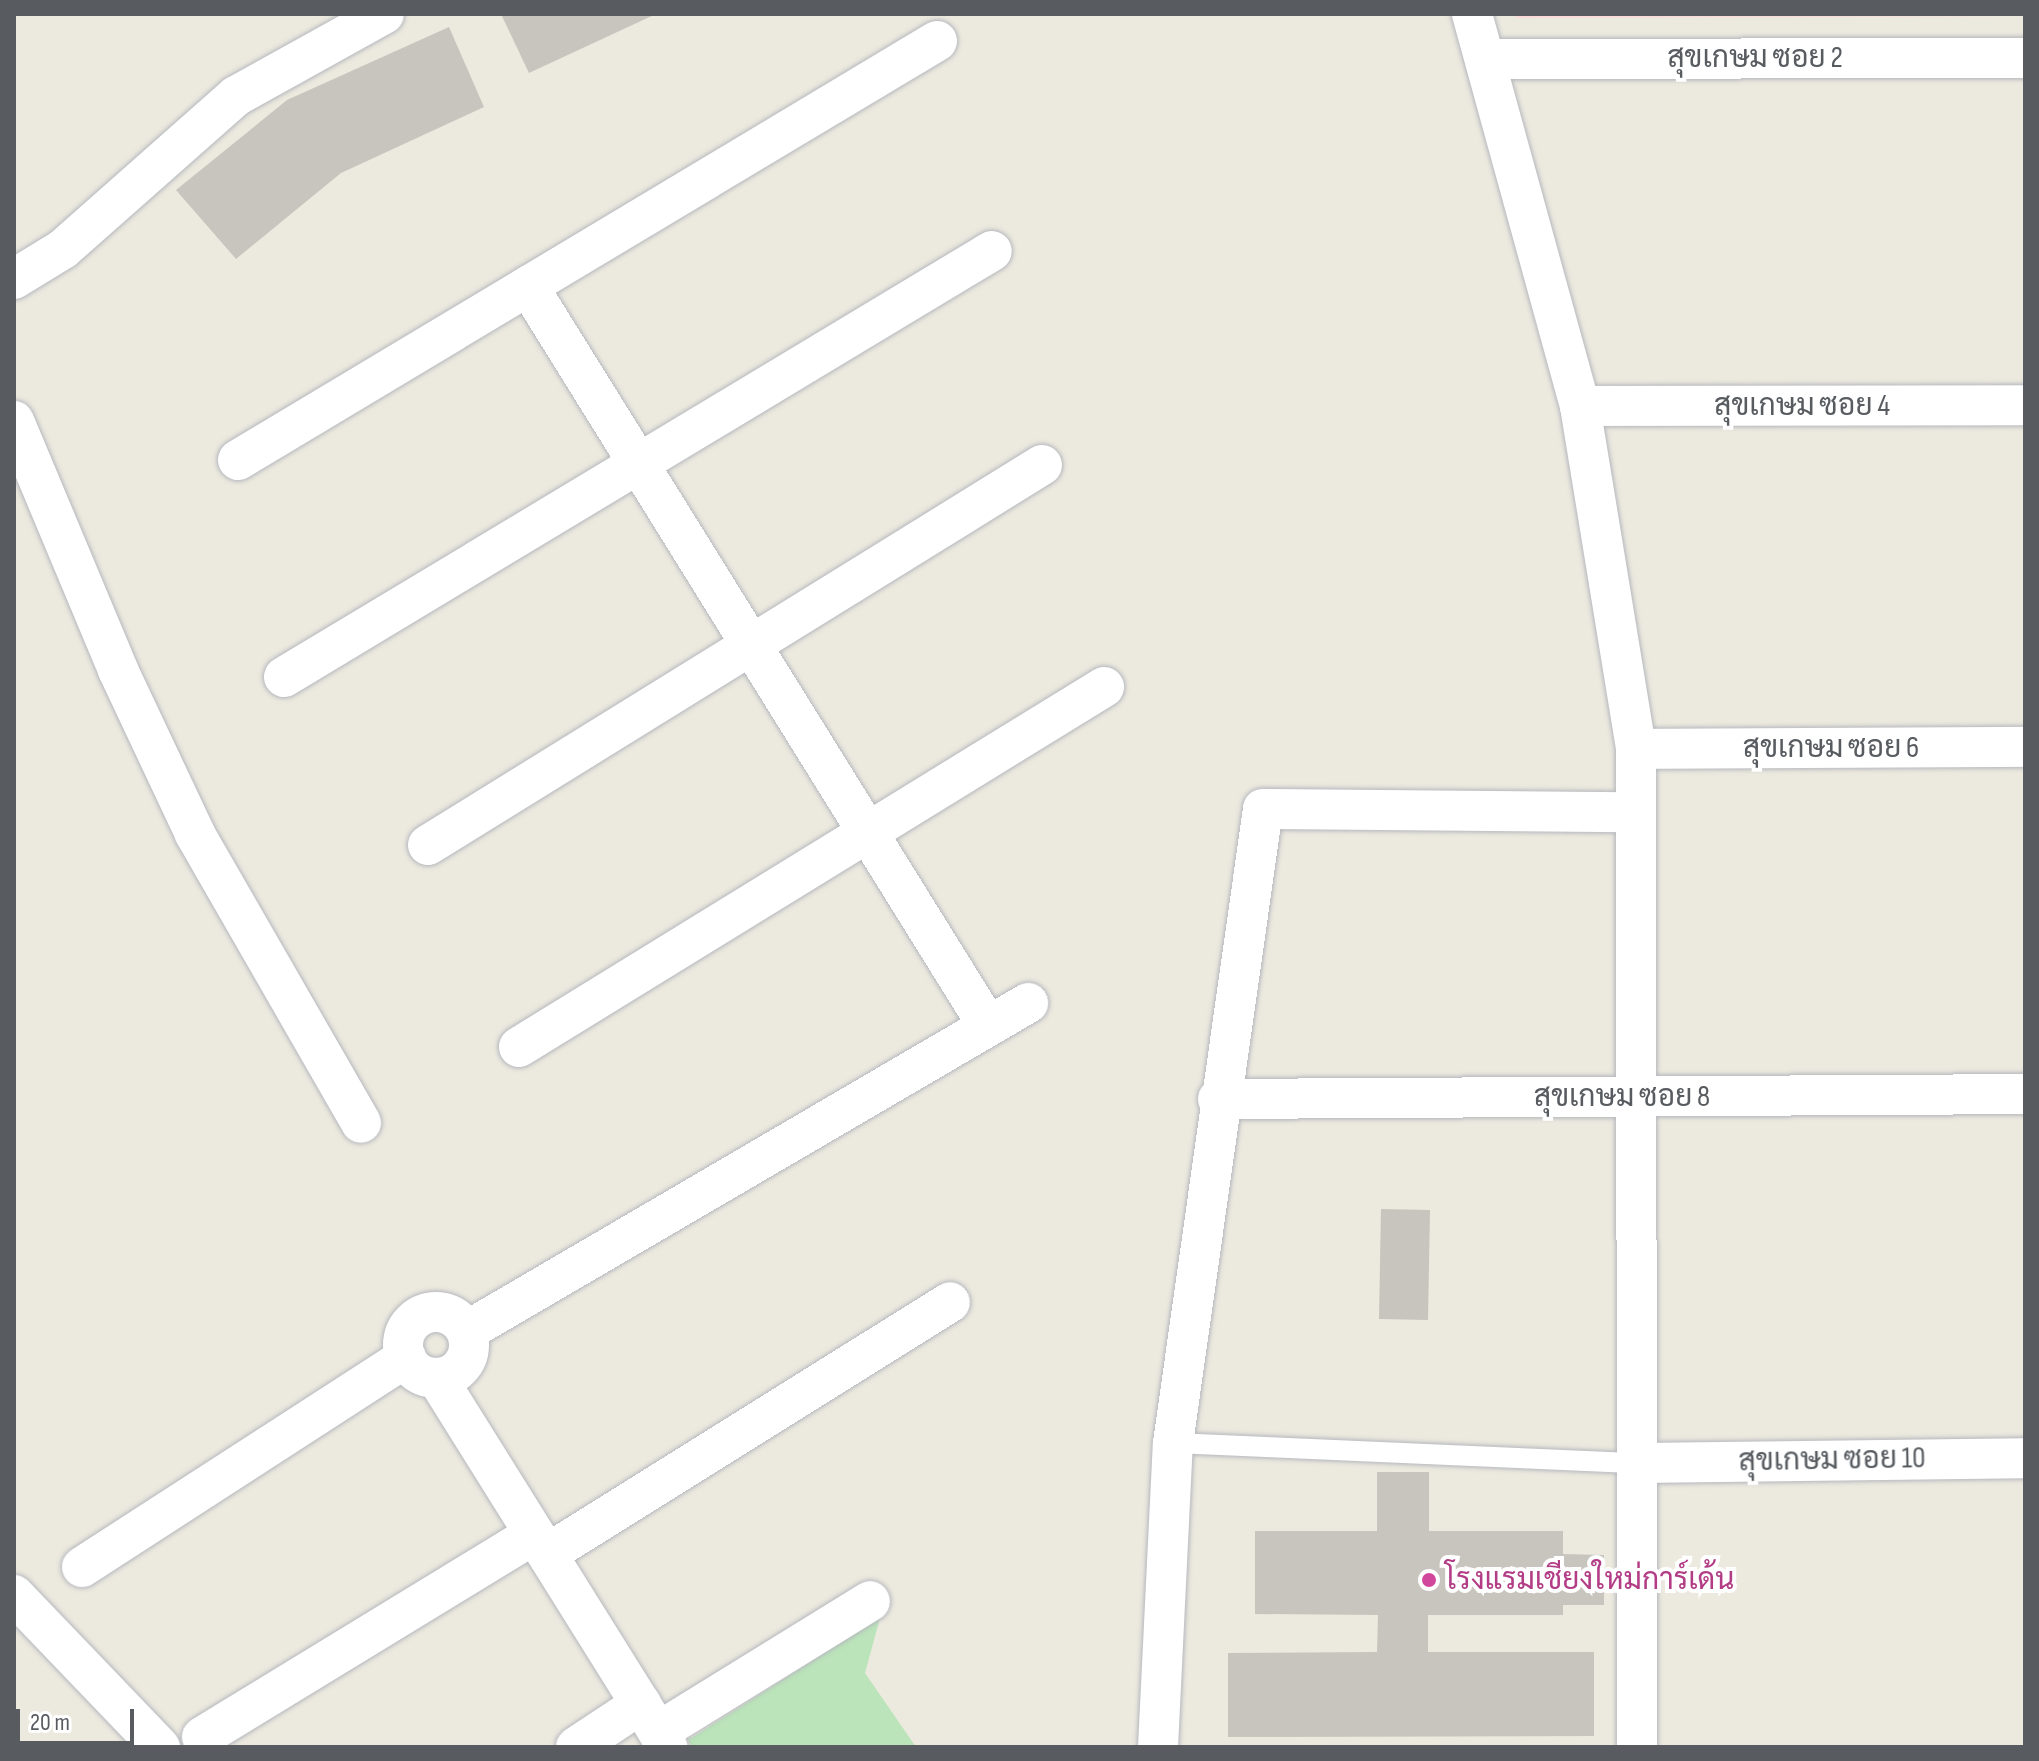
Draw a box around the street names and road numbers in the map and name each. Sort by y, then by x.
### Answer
street label: สุขเกษม ซอย 2 [1667,40,1843,76]
street label: สุขเกษม ซอย 4 [1714,388,1890,424]
street label: สุขเกษม ซอย 6 [1743,730,1919,766]
street label: สุขเกษม ซอย 8 [1534,1079,1710,1115]
street label: สุขเกษม ซอย 10 [1738,1440,1926,1480]

